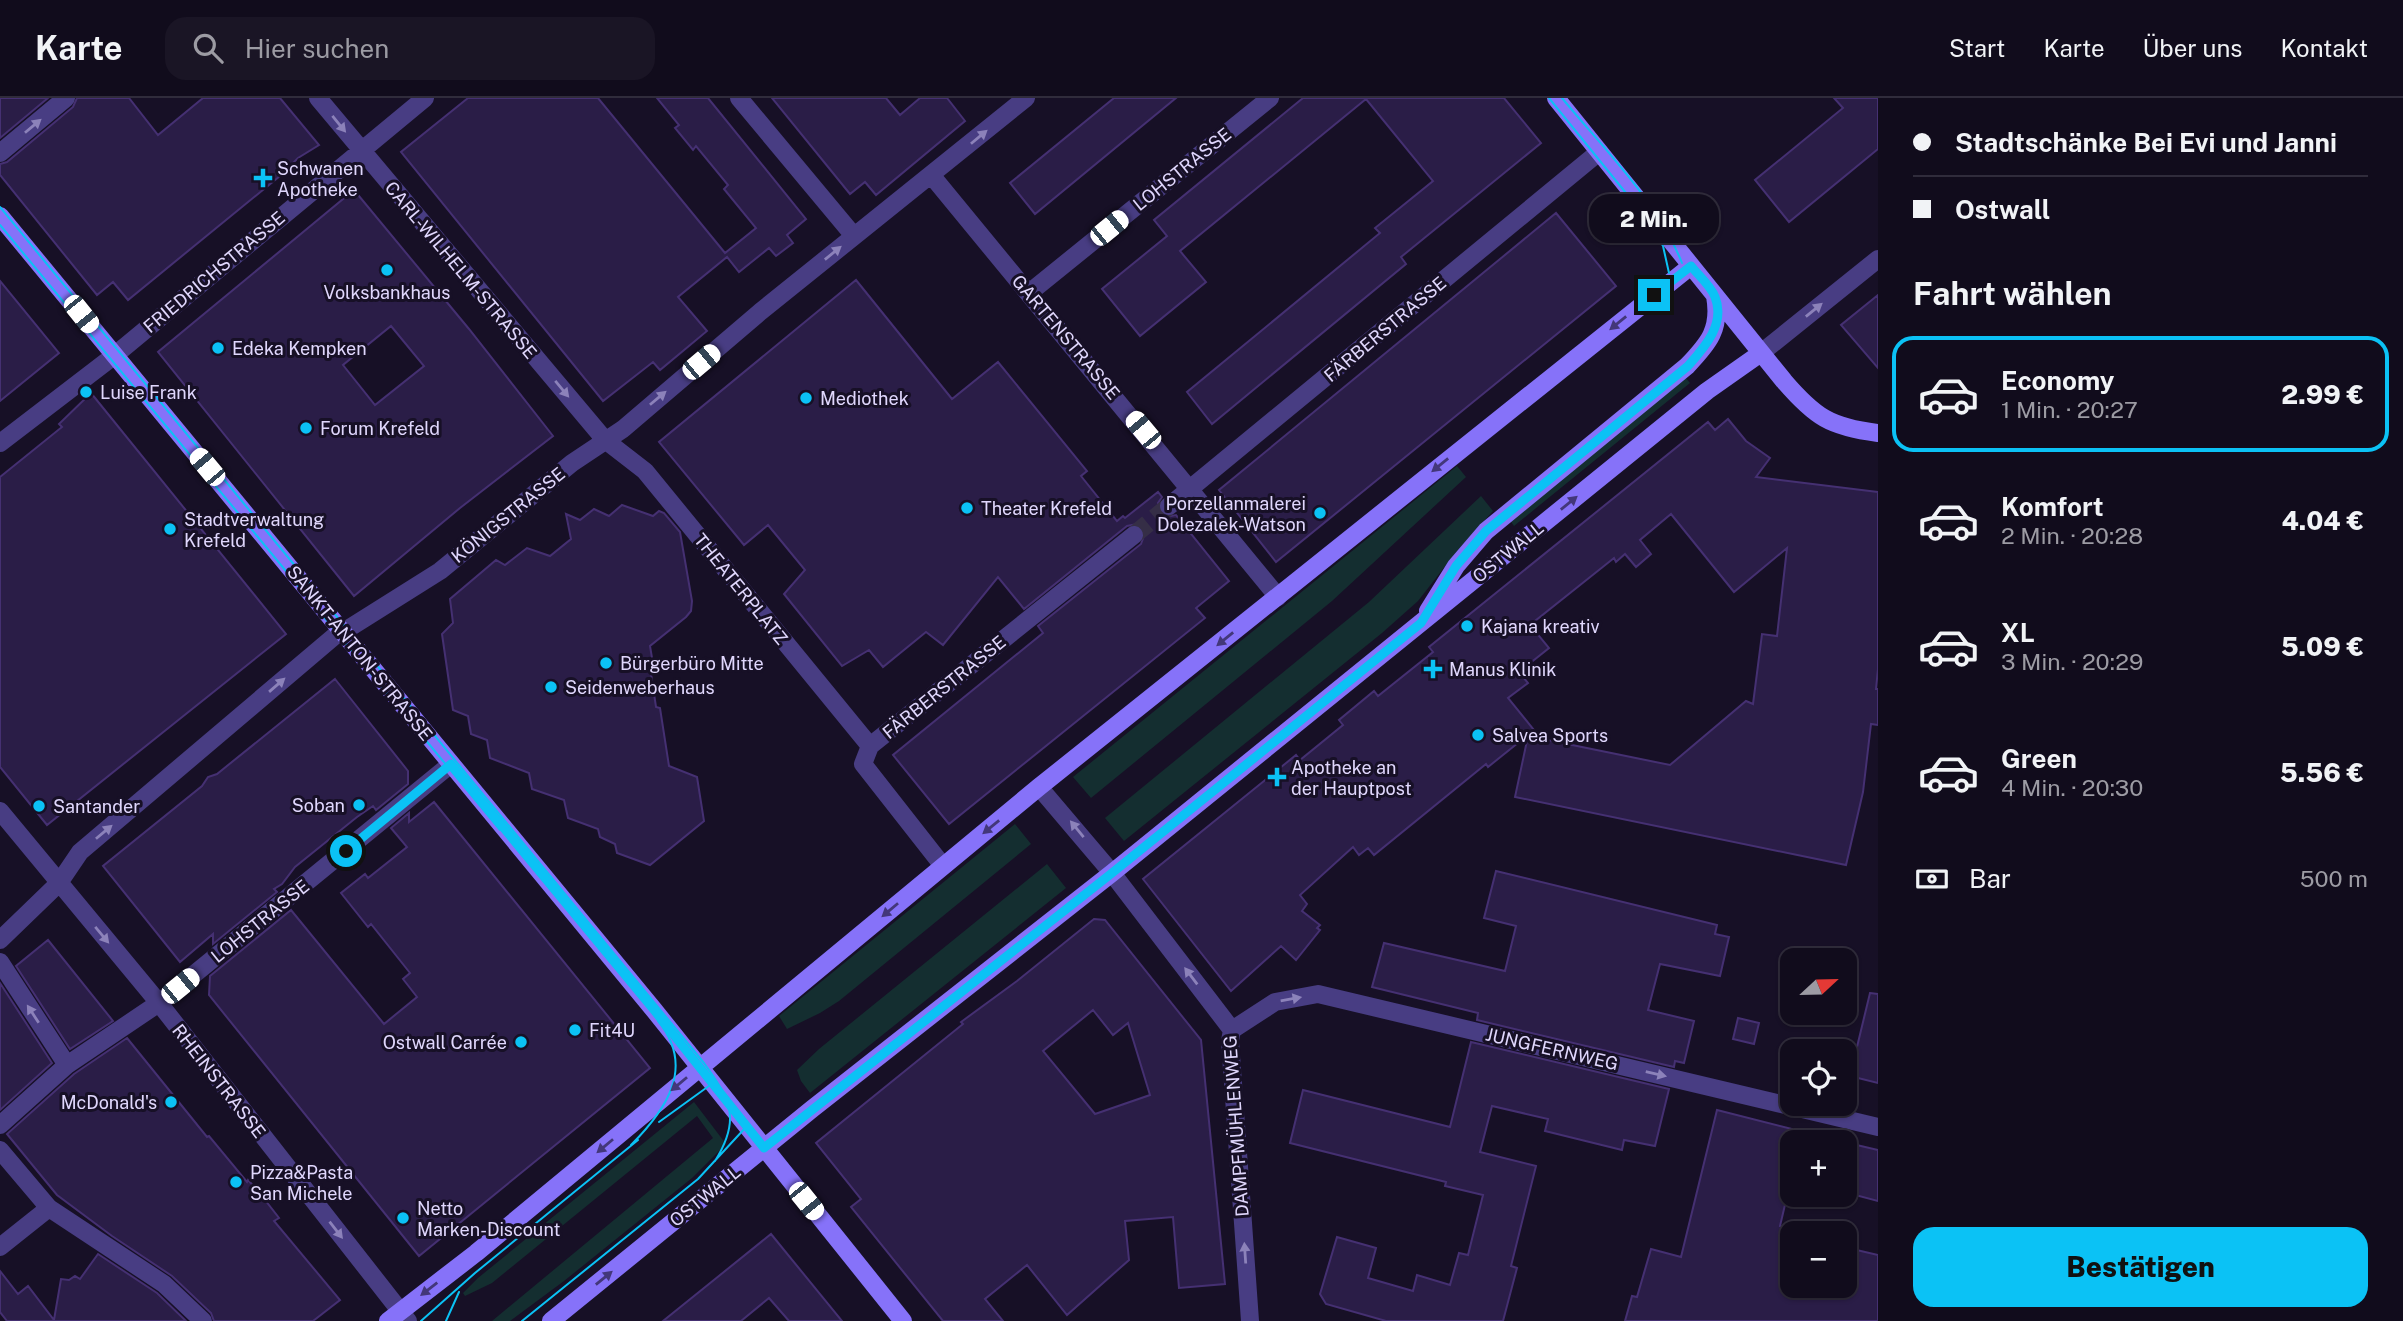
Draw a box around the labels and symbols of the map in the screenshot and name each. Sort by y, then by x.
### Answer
one-way arrow [331,114,346,132]
one-way arrow [25,119,42,134]
street label: LOHSTRASSE [1129,123,1235,215]
one-way arrow [970,130,987,145]
place label: Schwanen Apotheke [277,158,364,200]
marker: Schwanen Apotheke [255,170,271,186]
street label: CARL-WILHELM-STRASSE [381,177,541,363]
callout: 2 Min. [1589,194,1719,242]
street label: FRIEDRICHSTRASSE [139,207,289,337]
car [1087,207,1132,249]
one-way arrow [825,246,842,261]
marker: Volksbankhaus [379,262,395,278]
street label: GARTENSTRASSE [1008,270,1124,404]
street label: FÄRBERSTRASSE [1319,271,1450,386]
route end [1638,279,1670,311]
place label: Volksbankhaus [324,282,450,303]
car [60,291,103,337]
one-way arrow [1805,303,1823,318]
one-way arrow [1610,315,1627,330]
place label: Edeka Kempken [232,338,367,359]
marker: Edeka Kempken [210,340,226,356]
car [679,340,724,384]
one-way arrow [554,381,569,398]
place label: Luise Frank [100,382,197,403]
marker: Luise Frank [78,384,94,400]
place label: Mediothek [820,388,909,409]
marker: Mediothek [798,390,814,406]
one-way arrow [650,391,667,406]
car [1122,407,1165,453]
place label: Forum Krefeld [320,418,440,439]
marker: Forum Krefeld [298,420,314,436]
car [186,444,229,490]
one-way arrow [1432,457,1449,472]
street label: KÖNIGSTRASSE [446,462,569,567]
place label: Porzellanmalerei Dolezalek-Watson [1157,493,1306,535]
one-way arrow [1559,495,1577,510]
place label: Theater Krefeld [981,498,1112,519]
marker: Theater Krefeld [959,500,975,516]
marker: Porzellanmalerei Dolezalek-Watson [1312,505,1328,521]
place label: Stadtverwaltung Krefeld [184,509,324,551]
street label: OSTWALL [1468,517,1548,587]
marker: Stadtverwaltung Krefeld [162,521,178,537]
street label: THEATERPLATZ [690,529,792,649]
street label: SANKT-ANTON-STRASSE [283,561,437,745]
place label: Kajana kreativ [1481,616,1600,637]
marker: Kajana kreativ [1459,618,1475,634]
street label: FÄRBERSTRASSE [878,630,1010,743]
one-way arrow [1216,632,1234,647]
place label: Bürgerbüro Mitte [620,653,764,674]
marker: Bürgerbüro Mitte [598,655,614,671]
marker: Manus Klinik [1423,659,1443,679]
place label: Manus Klinik [1449,659,1556,680]
one-way arrow [268,677,286,693]
place label: Seidenweberhaus [565,677,715,698]
marker: Seidenweberhaus [543,679,559,695]
place label: Salvea Sports [1492,725,1608,746]
marker: Salvea Sports [1470,727,1486,743]
place label: Apotheke an der Hauptpost [1291,757,1412,799]
marker: Apotheke an der Hauptpost [1269,769,1285,785]
place label: Soban [292,795,345,816]
place label: Santander [53,796,140,817]
marker: Soban [351,797,367,813]
marker: Santander [31,798,47,814]
one-way arrow [982,819,1000,834]
one-way arrow [1069,821,1084,839]
one-way arrow [95,825,112,840]
route start [330,835,362,867]
street label: LOHSTRASSE [207,875,313,967]
one-way arrow [882,902,899,917]
one-way arrow [95,926,110,944]
north arrow [1780,948,1857,1026]
car [158,965,203,1007]
one-way arrow [1184,967,1198,985]
one-way arrow [1280,993,1302,1004]
one-way arrow [27,1004,40,1023]
street label: RHEINSTRASSE [168,1020,270,1142]
place label: Fit4U [589,1020,635,1041]
marker: Fit4U [567,1022,583,1038]
street label: JUNGFERNWEG [1484,1024,1620,1074]
place label: Ostwall Carrée [383,1032,507,1053]
marker: Ostwall Carrée [513,1034,529,1050]
street label: DAMPFMÜHLENWEG [1218,1035,1253,1218]
one-way arrow [1645,1069,1667,1080]
one-way arrow [670,1076,687,1091]
place label: McDonald's [61,1092,157,1113]
marker: McDonald's [163,1094,179,1110]
one-way arrow [596,1138,614,1153]
street label: OSTWALL [665,1161,745,1231]
place label: Pizza&Pasta San Michele [250,1162,353,1204]
marker: Pizza&Pasta San Michele [228,1174,244,1190]
car [785,1178,828,1224]
place label: Netto Marken-Discount [417,1198,560,1240]
marker: Netto Marken-Discount [395,1210,411,1226]
one-way arrow [329,1221,344,1239]
one-way arrow [1239,1242,1250,1264]
one-way arrow [595,1270,613,1285]
one-way arrow [420,1282,438,1297]

